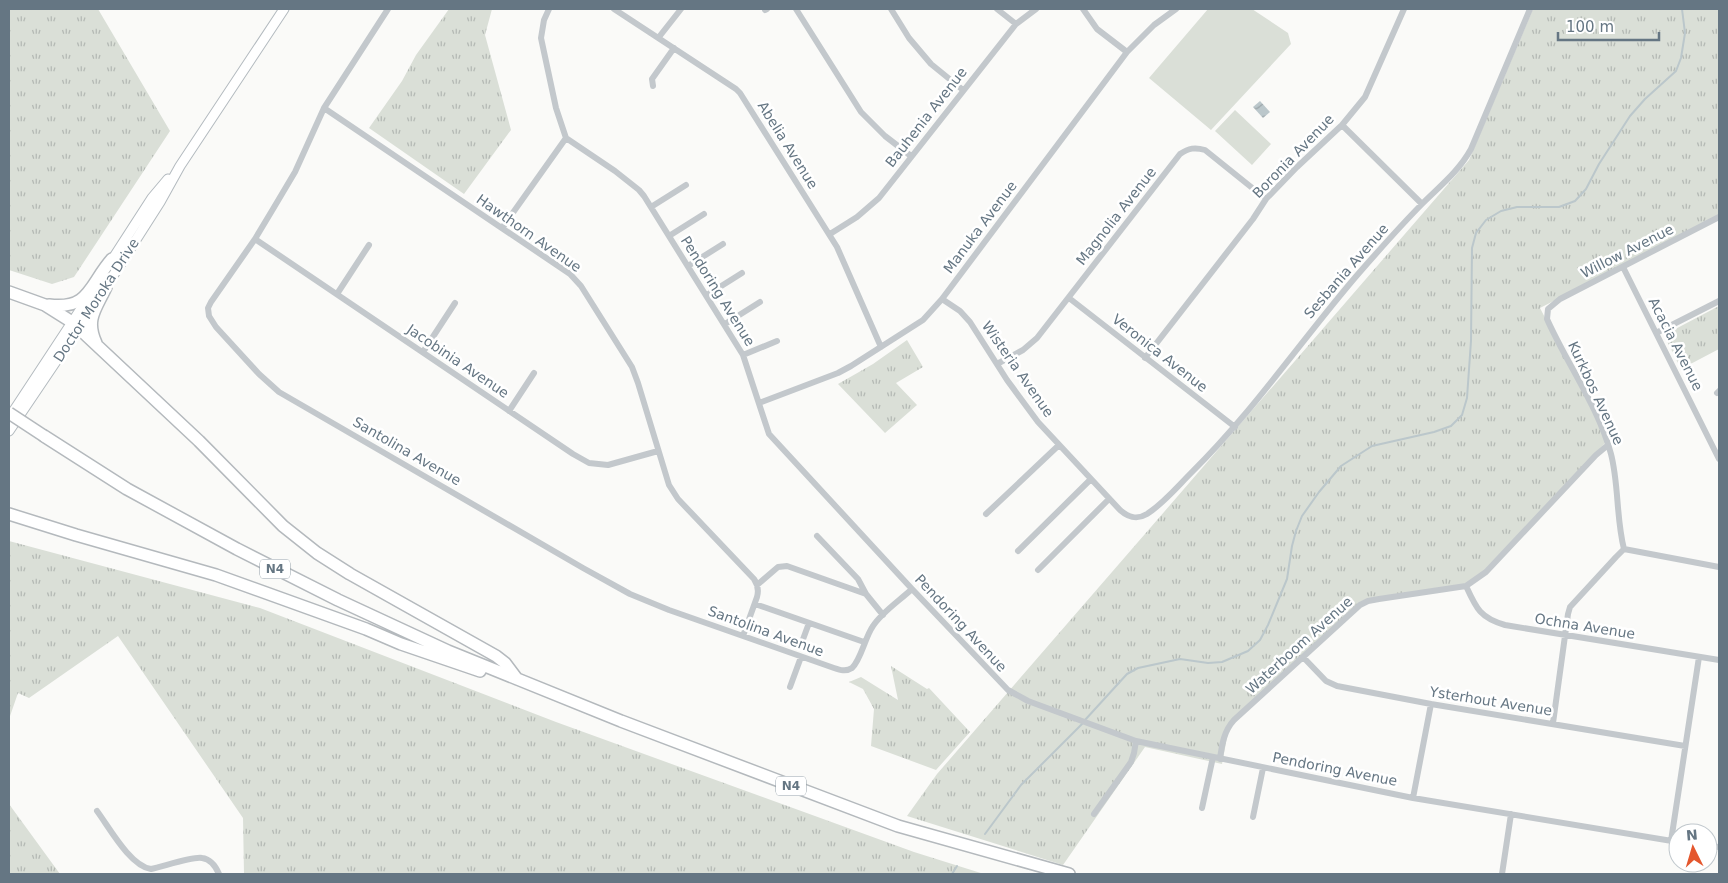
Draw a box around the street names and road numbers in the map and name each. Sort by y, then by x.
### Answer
street label: Bauhenia Avenue [882,64,970,170]
street label: Abelia Avenue [755,98,821,192]
street label: Boronia Avenue [1249,111,1337,201]
street label: Magnolia Avenue [1073,164,1159,268]
street label: Manuka Avenue [940,178,1020,276]
street label: Hawthorn Avenue [473,191,585,275]
street label: Sesbania Avenue [1301,220,1391,322]
street label: Willow Avenue [1578,221,1676,281]
street label: Pendoring Avenue [678,233,758,349]
street label: Doctor Moroka Drive [50,235,142,365]
street label: Acacia Avenue [1646,295,1706,393]
street label: Veronica Avenue [1109,311,1211,395]
street label: Wisteria Avenue [979,318,1057,420]
street label: Jacobinia Avenue [403,320,512,401]
street label: Kurkbos Avenue [1565,339,1627,447]
street label: Santolina Avenue [350,414,464,488]
road number: N4 [260,560,290,578]
street label: Pendoring Avenue [912,571,1010,675]
street label: Waterboom Avenue [1243,593,1355,697]
street label: Santolina Avenue [706,603,826,659]
street label: Ochna Avenue [1534,610,1636,642]
street label: Ysterhout Avenue [1428,683,1553,719]
street label: Pendoring Avenue [1271,749,1399,789]
road number: N4 [776,776,806,796]

